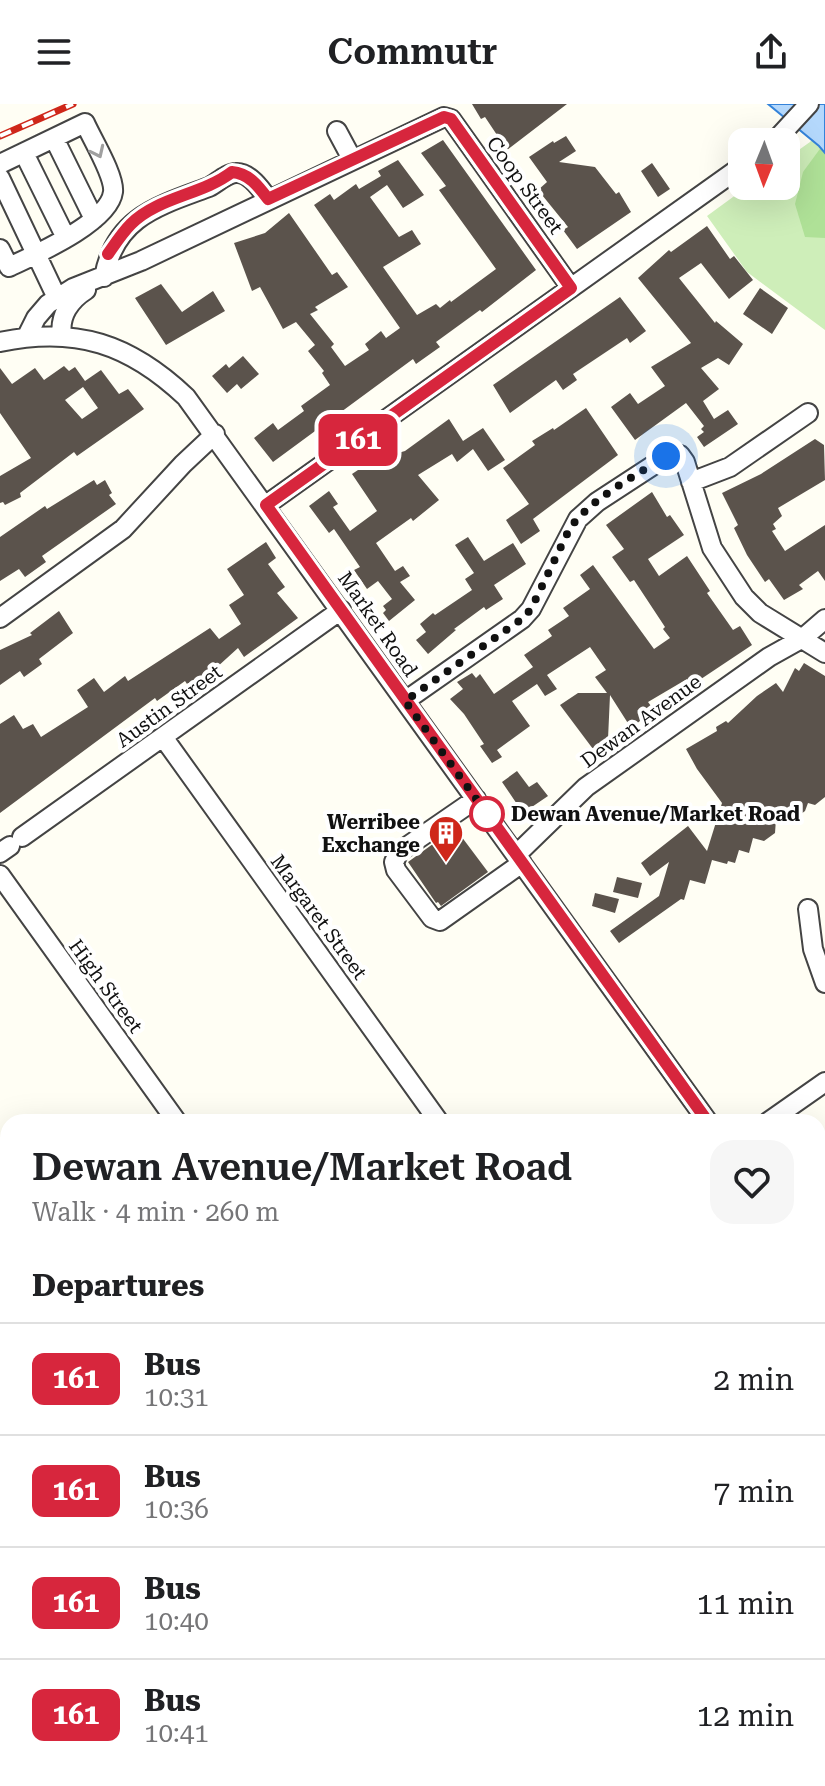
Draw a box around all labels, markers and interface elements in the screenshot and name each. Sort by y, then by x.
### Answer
icon: menu [32,30,76,74]
icon: share [749,30,793,74]
text: Commutr [328,31,497,73]
north arrow [728,128,800,200]
map controls [728,128,800,200]
street label: Coop Street [482,132,569,239]
one-way arrow [88,144,104,158]
line badge: 161 [312,414,404,466]
text: 161 [334,423,382,456]
your location [646,436,686,476]
street label: Market Road [333,567,423,681]
street label: Austin Street [111,659,227,752]
street label: Dewan Avenue [576,669,706,773]
marker: Dewan Avenue/Market Road [470,797,504,831]
place label: Dewan Avenue/Market Road [511,802,801,826]
place label: Werribee Exchange [322,810,420,857]
building icon: Werribee Exchange [427,814,465,864]
street label: Margaret Street [266,850,373,985]
street label: High Street [64,935,148,1038]
button: heart [710,1140,794,1224]
text: Dewan Avenue/Market Road [32,1145,572,1189]
text: Walk · 4 min · 260 m [32,1197,279,1227]
text: Departures [32,1268,204,1303]
text: Bus [144,1347,201,1382]
text: 161 [52,1362,100,1395]
text: 2 min [713,1362,794,1397]
text: 10:31 [144,1382,209,1412]
text: Bus [144,1459,201,1494]
text: 161 [52,1474,100,1507]
text: 7 min [713,1474,794,1509]
text: 10:36 [144,1494,209,1524]
text: Bus [144,1571,201,1606]
text: 161 [52,1586,100,1619]
text: 11 min [697,1586,794,1621]
text: 10:40 [144,1606,209,1636]
text: Bus [144,1683,201,1718]
text: 161 [52,1698,100,1731]
text: 12 min [697,1698,794,1733]
text: 10:41 [144,1718,209,1748]

